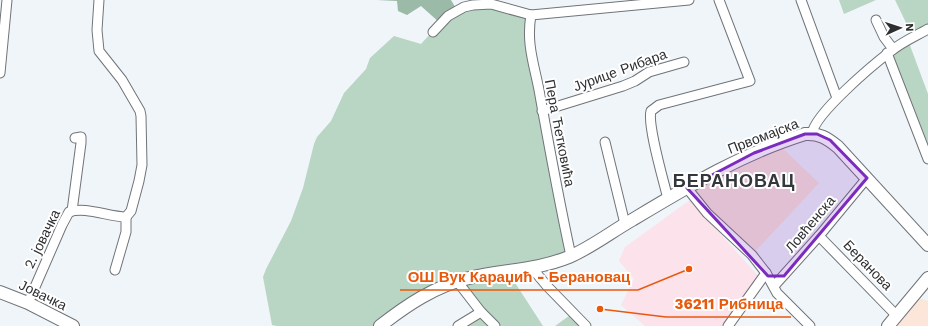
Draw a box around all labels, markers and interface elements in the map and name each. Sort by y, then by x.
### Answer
north arrow [880,8,920,48]
text: N [903,23,916,32]
street label: Јурице Рибара [571,46,669,94]
street label: Пера Ћетковића [542,78,578,188]
street label: Првомајска [725,115,801,157]
district label: БЕРАНОВАЦ [673,170,795,191]
street label: Ловћенска [782,192,838,256]
street label: 2. јовачка [21,207,63,271]
street label: Беранова [840,237,896,293]
callout: ОШ Вук Караџић - Берановац [400,263,638,290]
text: ОШ Вук Караџић - Берановац [408,268,631,286]
street label: Јовачка [17,277,70,313]
callout: 36211 Рибница [666,290,791,317]
text: 36211 Рибница [675,295,784,313]

